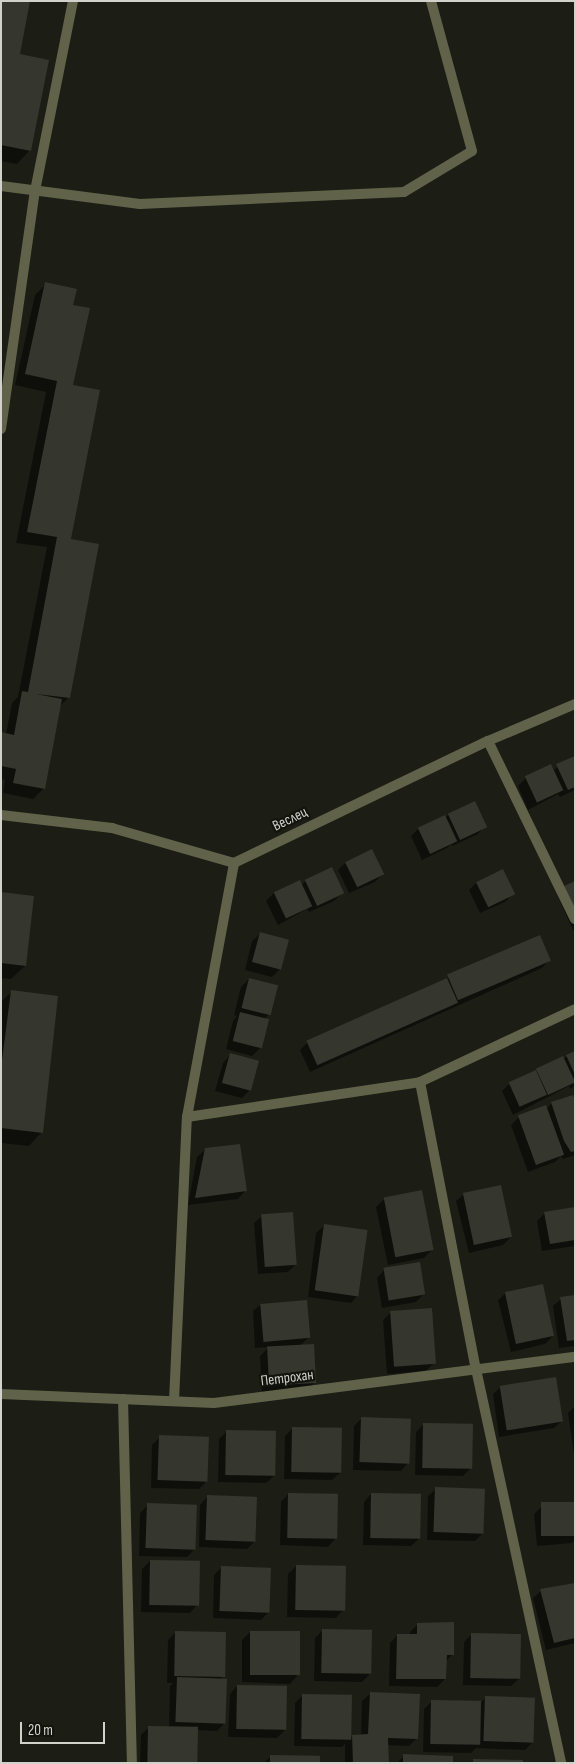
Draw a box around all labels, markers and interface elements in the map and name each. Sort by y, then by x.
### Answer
street label: Веслец [270,803,310,835]
street label: Петрохан [260,1366,314,1390]
scale bar [22,1712,108,1744]
text: 20 m [28,1721,53,1740]

